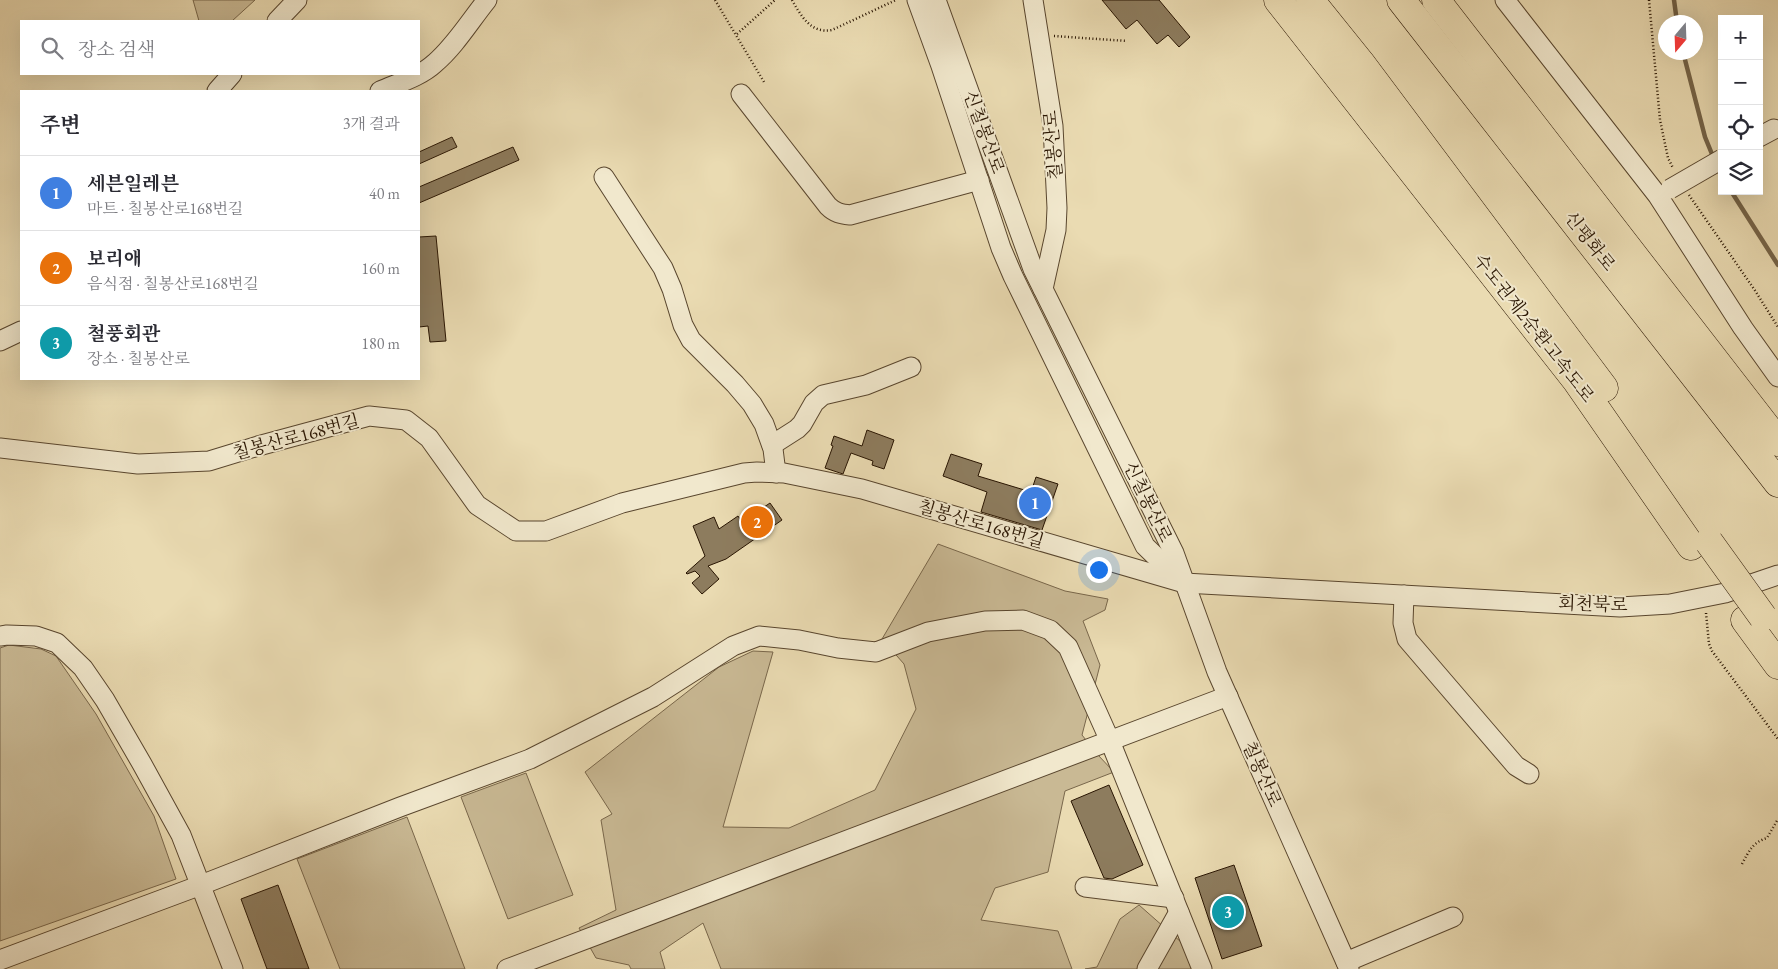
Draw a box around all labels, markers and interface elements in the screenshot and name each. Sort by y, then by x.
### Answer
north arrow [1658,15,1703,60]
map controls [1718,15,1763,195]
button: + [1718,15,1763,60]
search box [20,20,420,75]
icon: search [38,34,66,62]
text: 장소 검색 [78,37,155,62]
button: − [1718,60,1763,105]
street label: 신칠봉산로 [959,87,1010,177]
button: locate [1718,105,1763,150]
street label: 칠봉산로 [1038,109,1067,181]
text: 주변 [40,111,81,138]
text: 3개 결과 [343,113,400,134]
button: layers [1718,150,1763,195]
text: 세븐일레븐 [87,171,179,196]
text: 1 [52,183,60,204]
text: 40 m [369,183,400,204]
text: 마트 · 칠봉산로168번길 [87,198,243,219]
street label: 신평화로 [1560,206,1621,275]
text: 보리애 [87,246,142,271]
street label: 수도권제2순환고속도로 [1469,249,1600,407]
text: 2 [52,258,60,279]
text: 160 m [361,258,400,279]
text: 음식점 · 칠봉산로168번길 [87,273,259,294]
text: 철풍회관 [87,321,160,346]
text: 3 [52,333,60,354]
text: 180 m [361,333,400,354]
text: 장소 · 칠봉산로 [87,348,189,369]
street label: 칠봉산로168번길 [230,409,362,464]
street label: 신칠봉산로 [1119,458,1178,546]
pin: 1 [1019,484,1051,522]
street label: 칠봉산로168번길 [915,496,1047,552]
pin: 2 [741,503,773,541]
your location [1086,557,1112,583]
street label: 회천북로 [1558,591,1628,616]
street label: 칠봉산로 [1238,737,1287,810]
pin: 3 [1212,893,1244,931]

